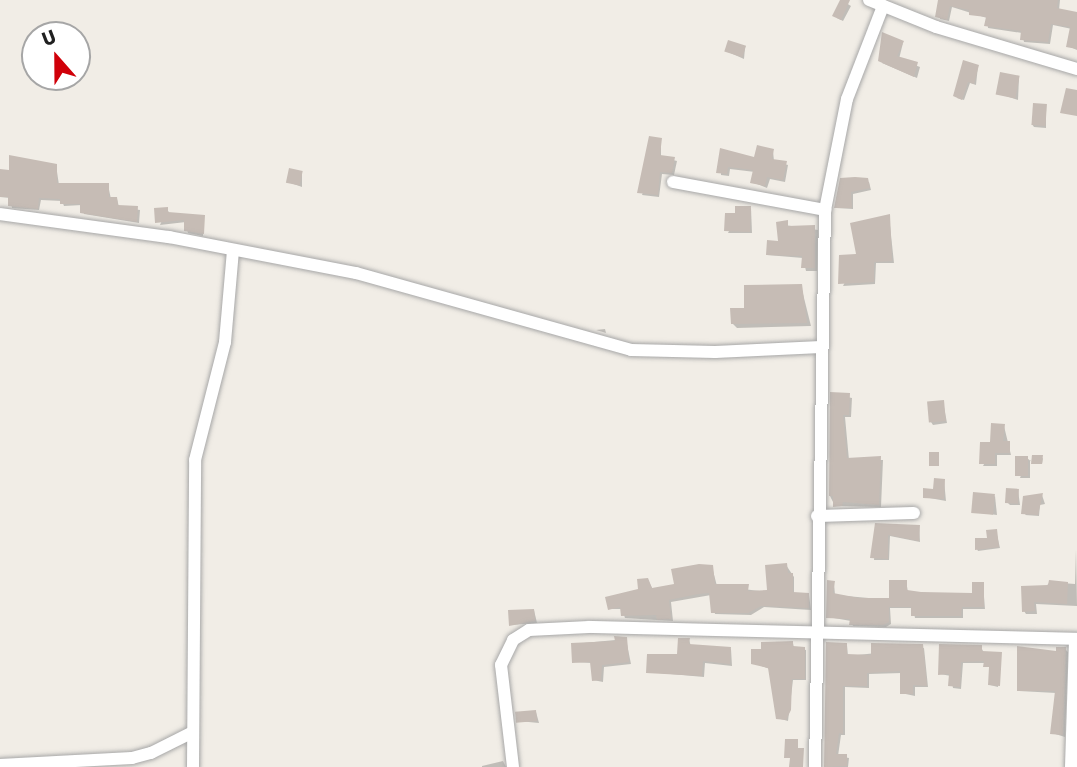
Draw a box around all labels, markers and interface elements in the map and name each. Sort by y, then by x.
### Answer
north arrow [21,21,91,91]
text: U [38,23,60,53]

